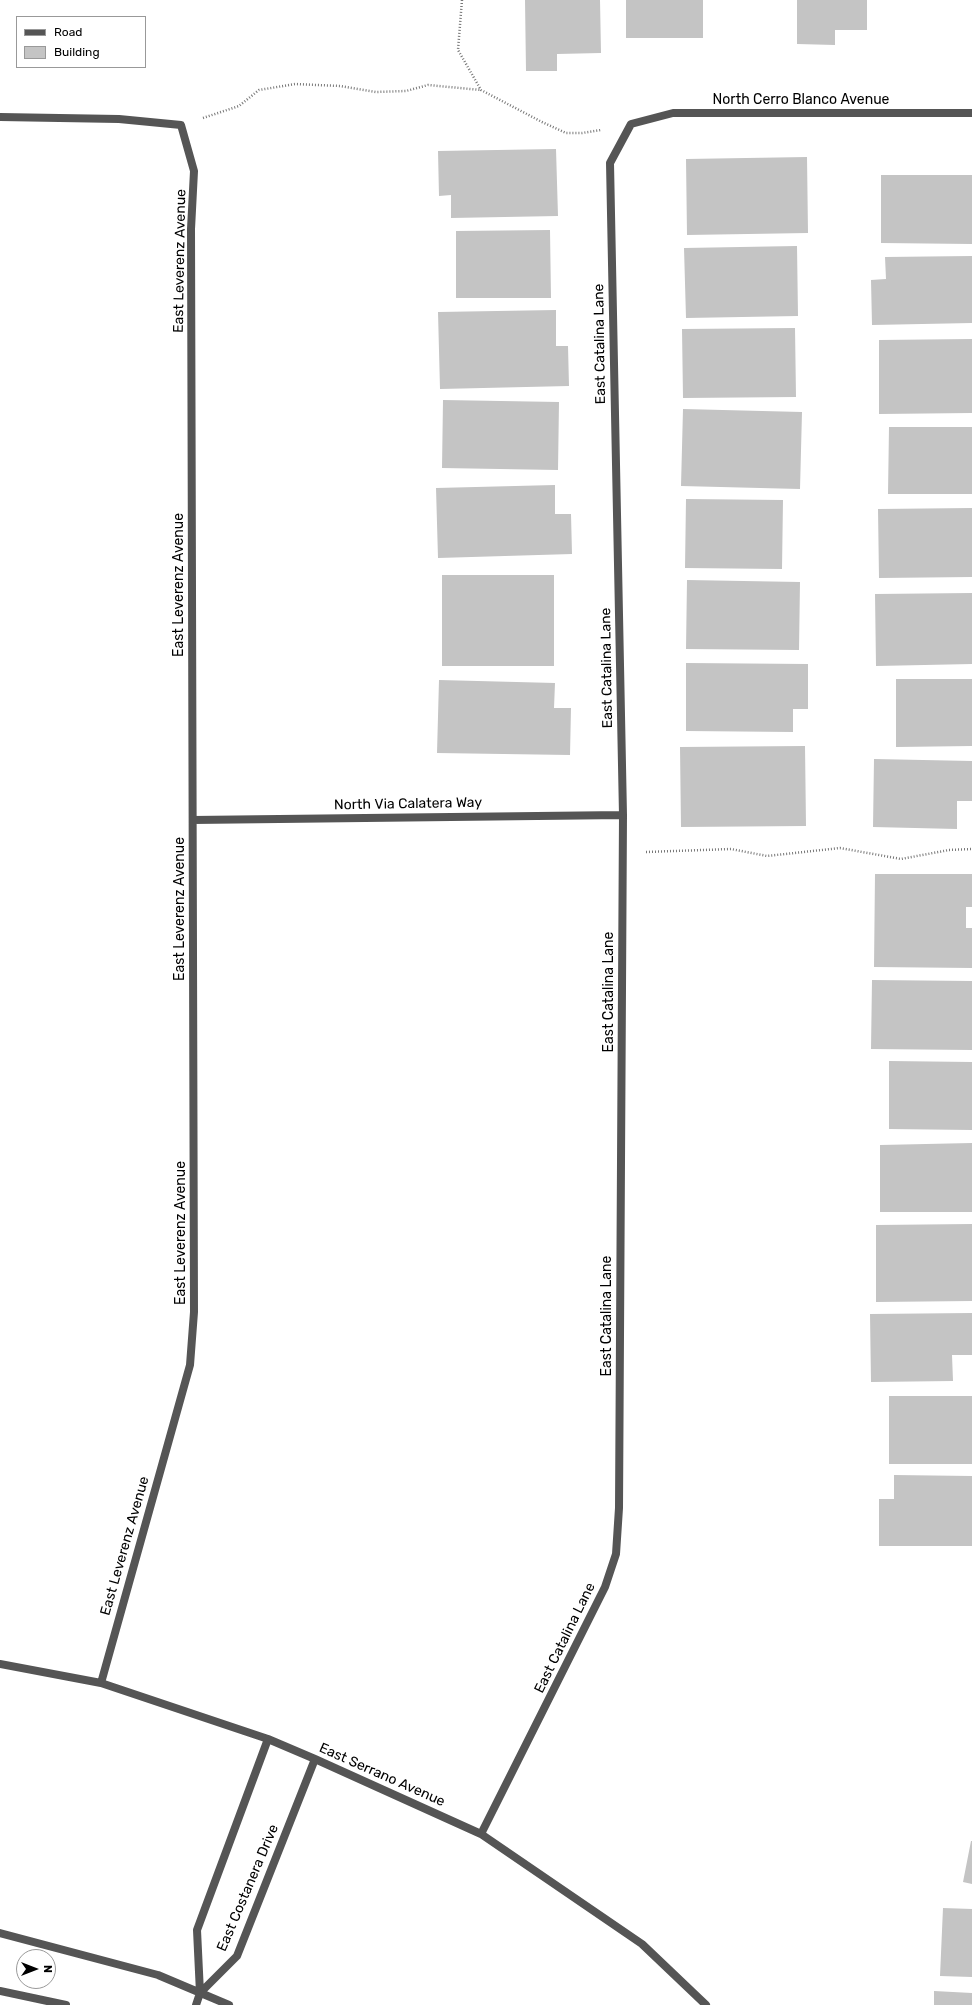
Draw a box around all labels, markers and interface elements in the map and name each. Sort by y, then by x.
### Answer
legend [16,16,146,68]
text: Road [54,25,82,39]
text: Building [54,45,100,59]
street label: North Cerro Blanco Avenue [713,92,889,108]
street label: East Leverenz Avenue [170,189,190,333]
street label: East Catalina Lane [591,283,609,405]
street label: East Leverenz Avenue [171,513,187,657]
street label: East Catalina Lane [598,607,616,729]
street label: North Via Calatera Way [334,794,482,814]
street label: East Leverenz Avenue [172,837,188,981]
street label: East Catalina Lane [601,932,617,1052]
street label: East Leverenz Avenue [173,1161,189,1305]
street label: East Catalina Lane [599,1256,615,1376]
street label: East Leverenz Avenue [97,1474,153,1618]
street label: East Catalina Lane [531,1580,599,1696]
street label: East Serrano Avenue [316,1740,448,1810]
street label: East Costanera Drive [214,1822,282,1954]
north arrow [16,1949,56,1989]
text: N [41,1965,54,1973]

